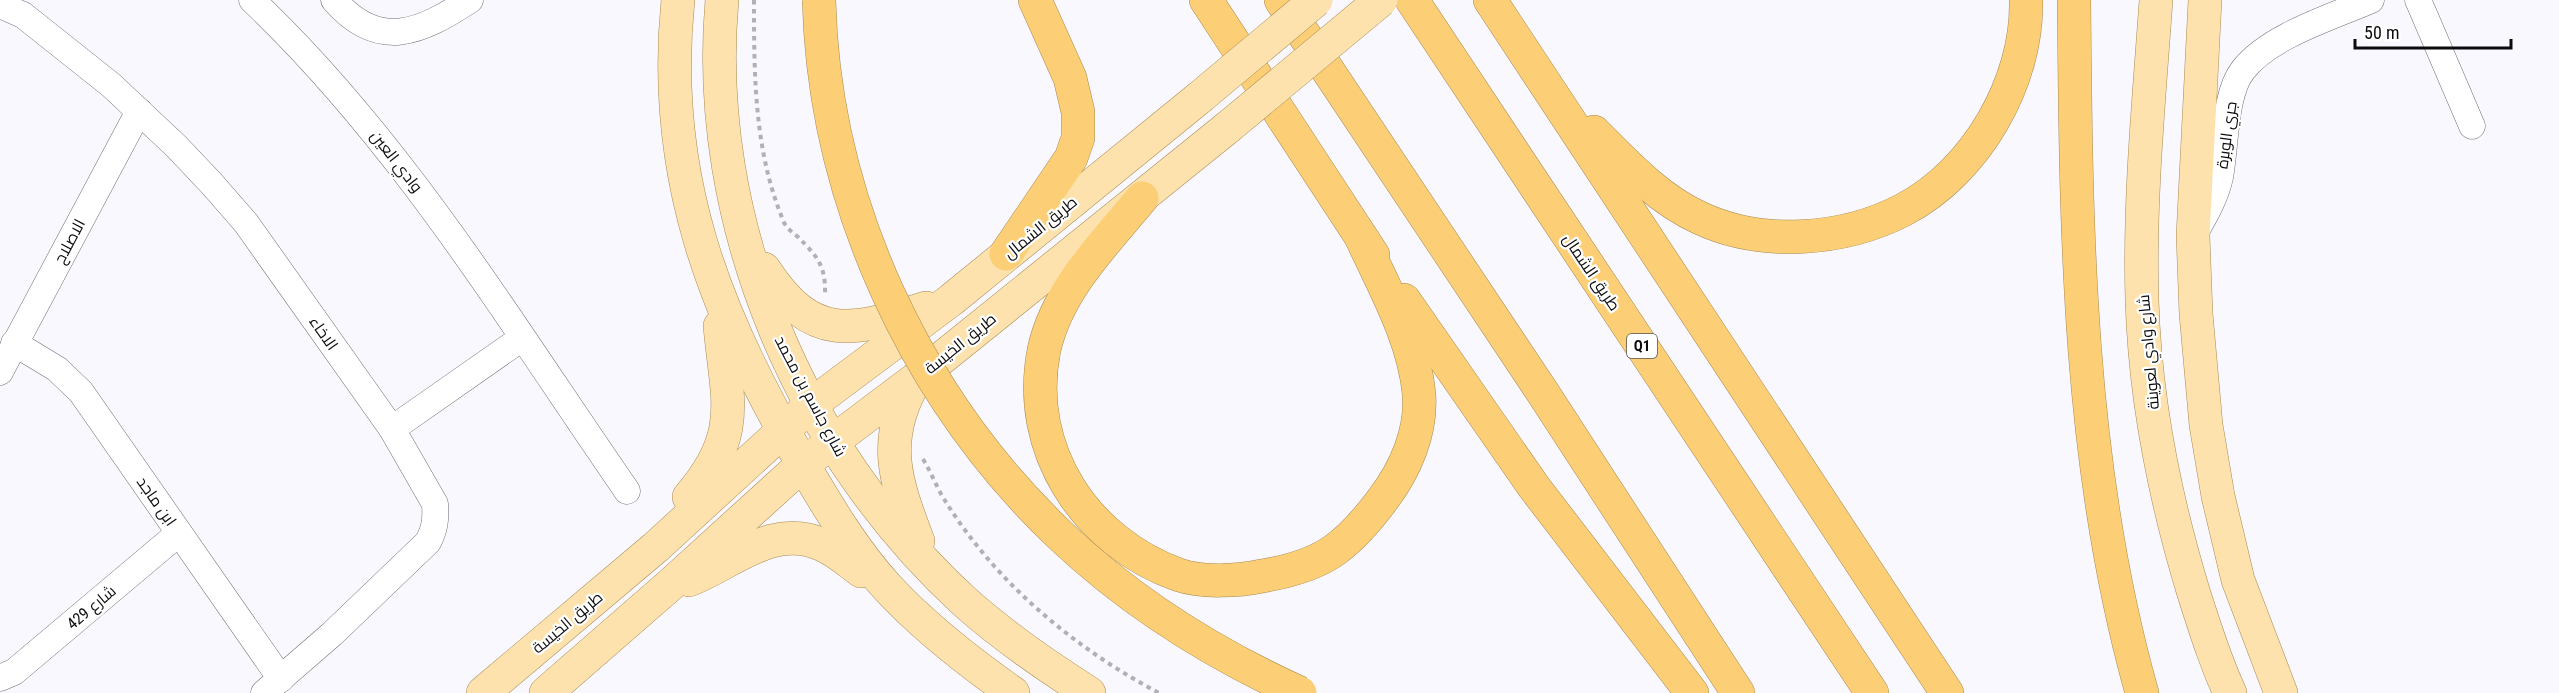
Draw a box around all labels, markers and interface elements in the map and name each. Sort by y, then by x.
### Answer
scale bar [2355,12,2511,50]
text: 50 m [2364,22,2399,43]
street label: جري الوبرة [2212,100,2245,171]
street label: وادي العين [363,126,427,199]
street label: طريق الشمال [1000,192,1081,264]
street label: الاصلاح [50,216,91,268]
street label: طريق الشمال [1558,230,1624,315]
street label: شارع وادي لعوينة [2134,293,2167,410]
street label: طريق الخيسة [921,309,1000,379]
street label: الاخاء [305,313,342,354]
street label: شارع جاسم بن محمد [769,333,850,461]
road number: Q1 [1627,334,1657,358]
street label: ابن ماجد [132,473,180,530]
street label: شارع 429 [63,581,121,635]
street label: طريق الخيسة [528,587,607,658]

